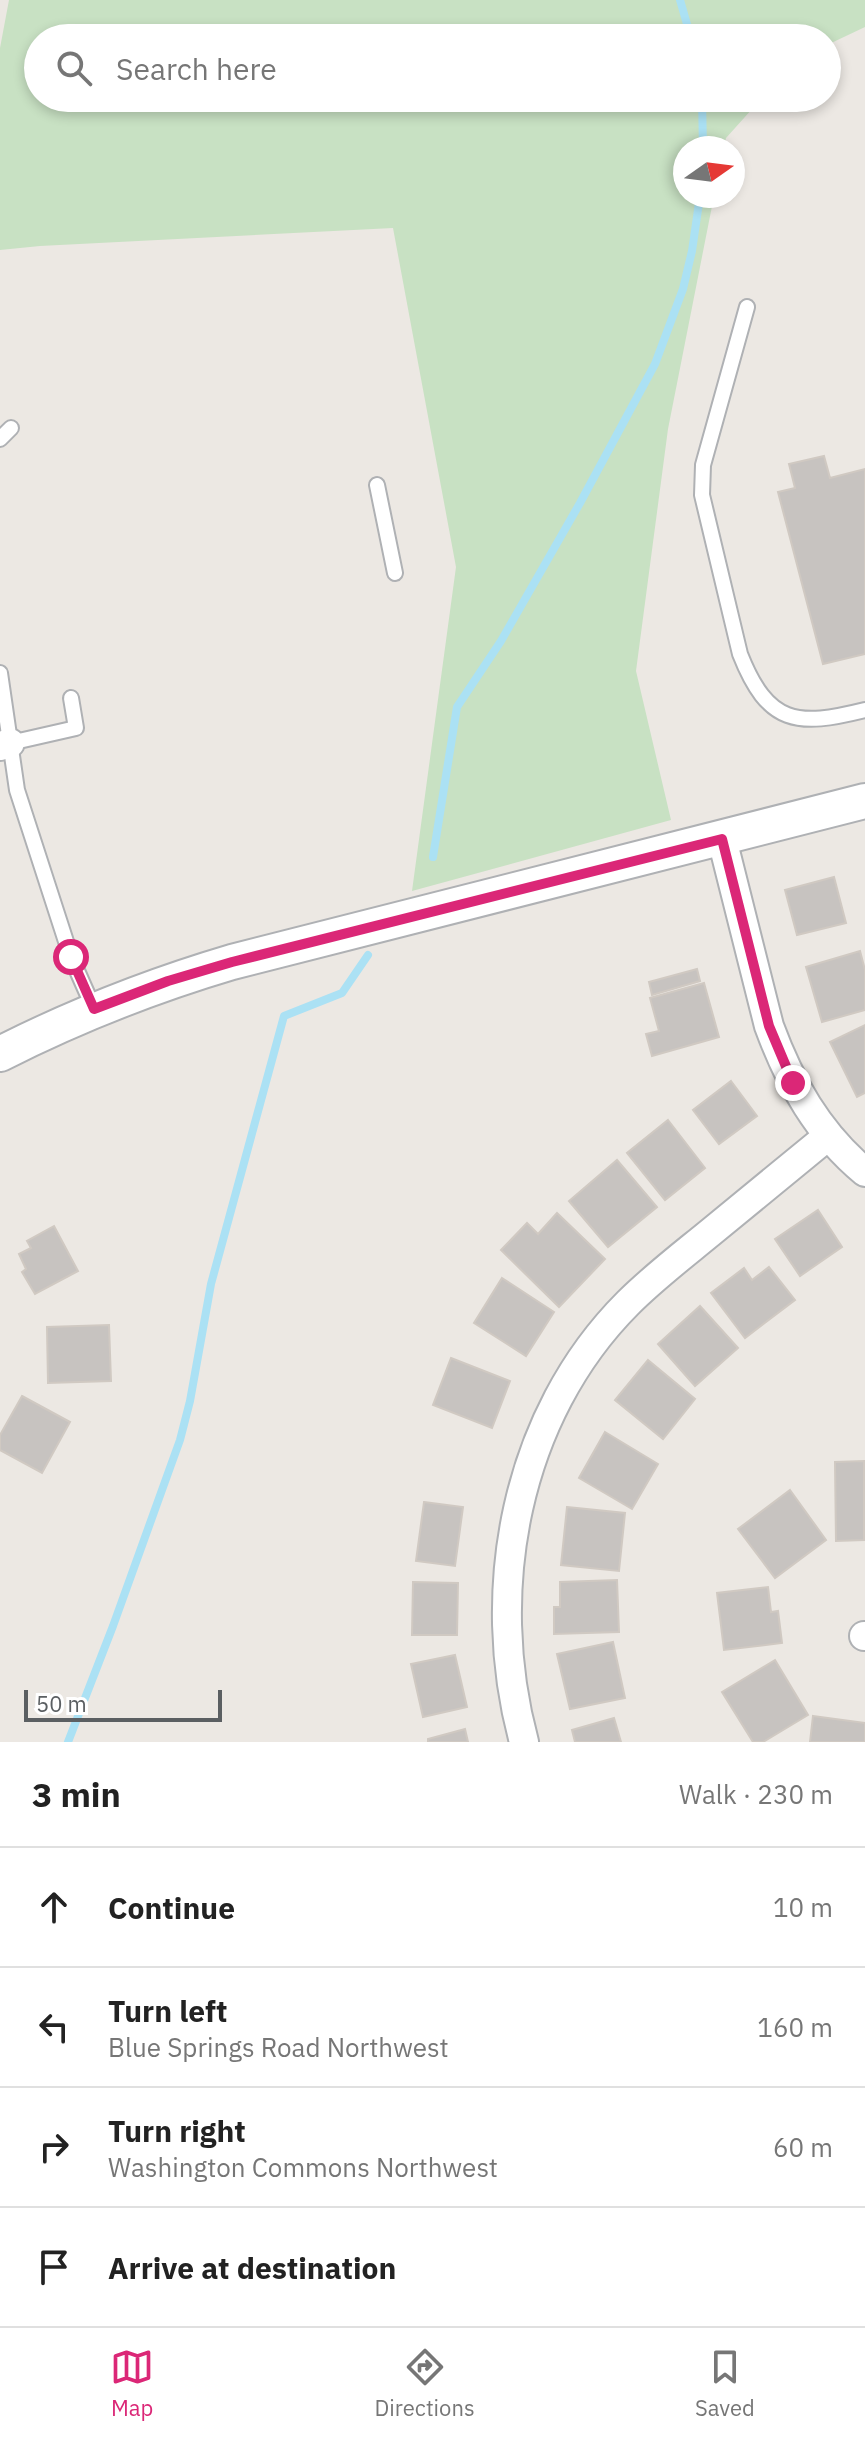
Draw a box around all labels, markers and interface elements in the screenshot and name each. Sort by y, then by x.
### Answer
search box [24,24,841,112]
icon: search [52,46,96,90]
text: Search here [116,49,277,88]
north arrow [673,136,745,208]
route start [53,939,89,975]
route end [775,1065,811,1101]
scale bar [24,1686,222,1722]
text: 50 m [36,1689,87,1718]
text: 3 min [32,1772,121,1816]
text: Walk · 230 m [679,1777,833,1811]
icon: ahead [32,1885,76,1929]
text: Continue [108,1888,235,1927]
text: 10 m [773,1890,833,1924]
text: Turn left [108,1991,227,2030]
icon: left [32,2005,76,2049]
text: 160 m [757,2010,833,2044]
text: Blue Springs Road Northwest [108,2030,449,2064]
text: Turn right [108,2111,246,2150]
icon: right [32,2125,76,2169]
text: 60 m [773,2130,833,2164]
text: Washington Commons Northwest [108,2150,498,2184]
icon: arrive [32,2245,76,2289]
text: Arrive at destination [108,2248,396,2287]
tab: Map [110,2345,154,2422]
tab: Directions [375,2345,475,2422]
tab: Saved [695,2345,755,2422]

